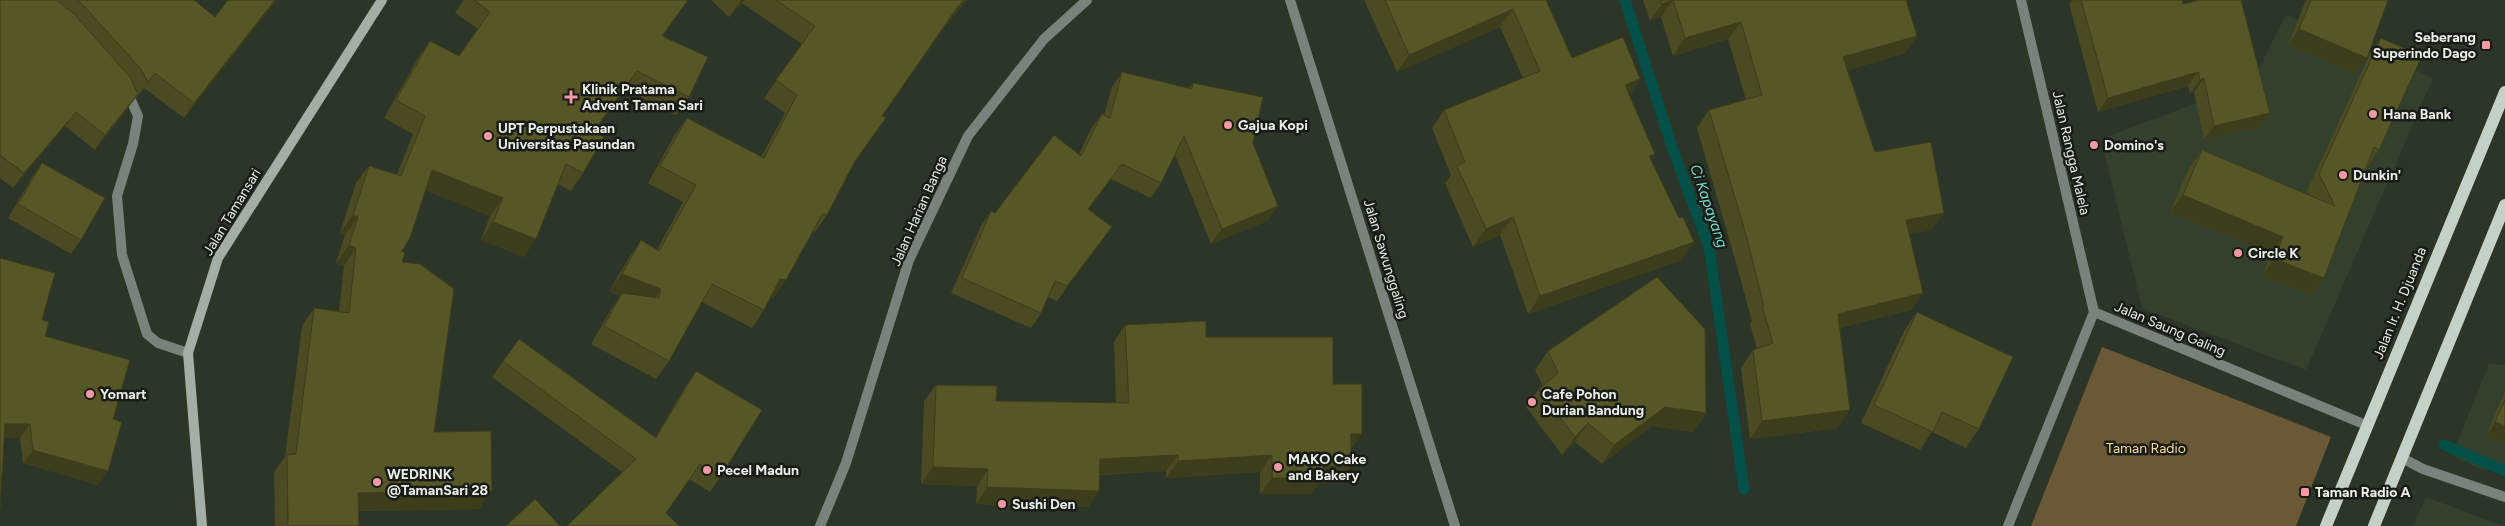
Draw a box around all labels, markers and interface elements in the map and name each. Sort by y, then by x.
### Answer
place label: Seberang Superindo Dago [2373,29,2476,62]
marker: Seberang Superindo Dago [2480,39,2492,51]
place label: Klinik Pratama Advent Taman Sari [582,81,703,114]
street label: Jalan Rangga Malela [2048,89,2094,217]
marker: Klinik Pratama Advent Taman Sari [564,90,578,104]
place label: Hana Bank [2383,106,2452,123]
marker: Hana Bank [2367,108,2379,120]
place label: Gajua Kopi [1238,117,1308,134]
marker: Gajua Kopi [1222,119,1234,131]
place label: UPT Perpustakaan Universitas Pasundan [498,120,635,153]
marker: UPT Perpustakaan Universitas Pasundan [482,130,494,142]
place label: Domino's [2104,137,2164,154]
marker: Domino's [2088,139,2100,151]
street label: Jalan Harian Banga [887,153,951,269]
water label: Ci Kapayang [1686,162,1732,250]
street label: Jalan Tamansari [199,165,265,259]
place label: Dunkin' [2353,167,2401,184]
marker: Dunkin' [2337,169,2349,181]
street label: Jalan Sawunggaling [1360,197,1412,321]
place label: Circle K [2248,245,2299,262]
street label: Jalan Ir. H. Djuanda [2370,245,2430,361]
marker: Circle K [2232,247,2244,259]
street label: Jalan Saung Galing [2112,298,2228,360]
place label: Yomart [100,386,147,403]
place label: Cafe Pohon Durian Bandung [1542,386,1644,419]
marker: Yomart [84,388,96,400]
marker: Cafe Pohon Durian Bandung [1526,396,1538,408]
park label: Taman Radio [2106,440,2186,457]
place label: MAKO Cake and Bakery [1288,451,1366,484]
marker: MAKO Cake and Bakery [1272,461,1284,473]
place label: Pecel Madun [717,462,799,479]
marker: Pecel Madun [701,464,713,476]
place label: WEDRINK @TamanSari 28 [387,466,488,499]
marker: WEDRINK @TamanSari 28 [371,476,383,488]
place label: Taman Radio A [2315,484,2411,501]
marker: Taman Radio A [2299,486,2311,498]
place label: Sushi Den [1012,496,1076,513]
marker: Sushi Den [996,498,1008,510]

